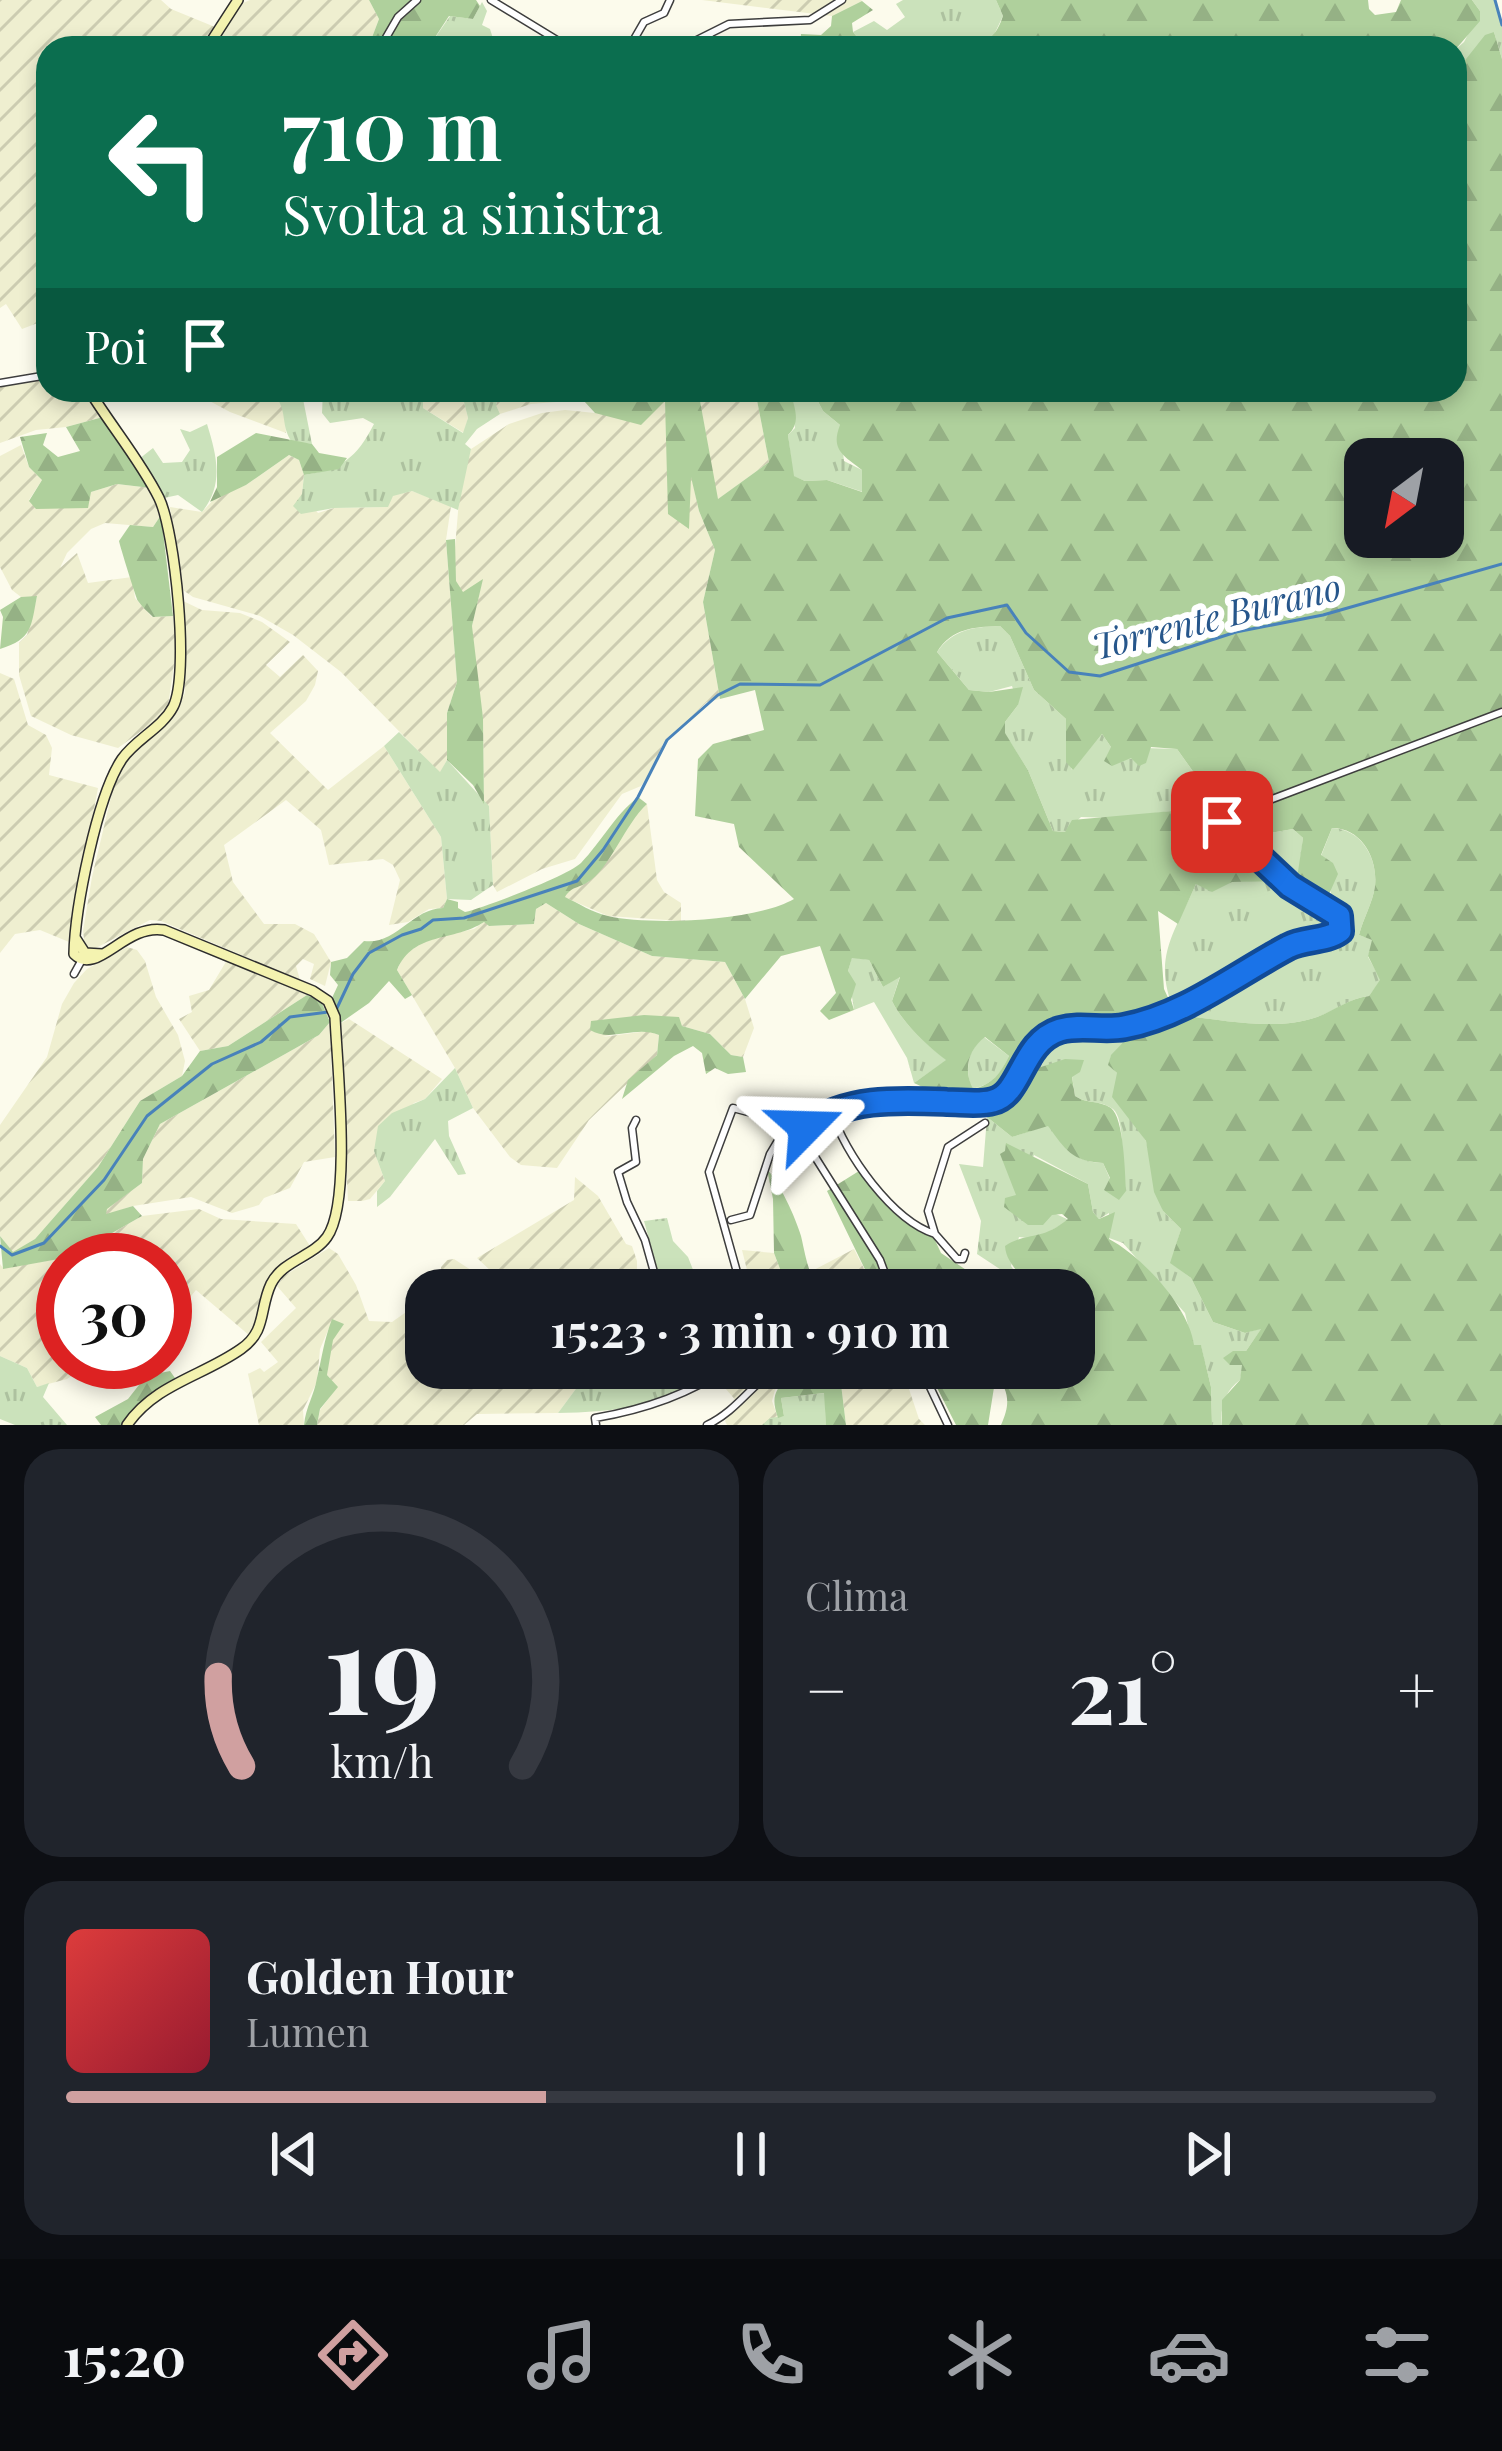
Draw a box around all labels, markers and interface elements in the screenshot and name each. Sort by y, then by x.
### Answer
text: 710 m [282,70,502,182]
icon: left [84,84,240,240]
text: Svolta a sinistra [282,177,662,249]
icon: arrive [172,312,238,378]
text: Poi [84,315,148,375]
north arrow [1344,438,1464,558]
map controls [1344,438,1464,558]
water label: Torrente Burano [1087,561,1345,669]
pin [1171,771,1273,873]
icon: arrive [1189,789,1255,855]
position arrow [743,1064,869,1190]
speed limit sign: 30 [36,1233,192,1389]
text: 15:23 · 3 min · 910 m [550,1299,950,1359]
text: Clima [805,1569,908,1621]
text: 19 [323,1580,440,1746]
text: 21° [1068,1628,1177,1748]
text: − [805,1644,848,1732]
text: + [1397,1644,1436,1732]
text: km/h [330,1732,433,1789]
text: Golden Hour [246,1945,514,2005]
text: Lumen [246,2005,369,2057]
icon: previous [261,2121,327,2187]
icon: pause [718,2121,784,2187]
icon: next [1175,2121,1241,2187]
icon: directions [311,2313,395,2397]
icon: music [520,2313,604,2397]
icon: phone [729,2313,813,2397]
icon: climate [938,2313,1022,2397]
icon: car [1147,2313,1231,2397]
icon: filters [1355,2313,1439,2397]
text: 15:20 [62,2319,186,2391]

